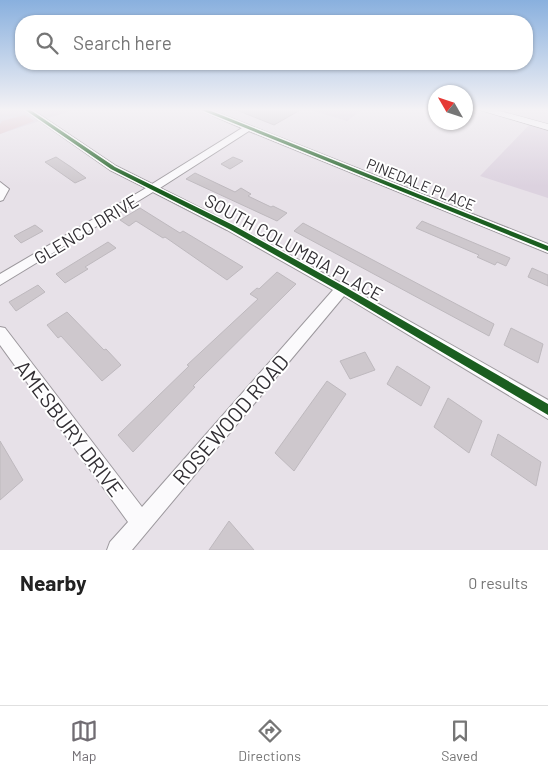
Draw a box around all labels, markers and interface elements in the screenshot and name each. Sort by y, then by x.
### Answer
search box [15,15,533,70]
icon: search [33,29,61,57]
text: Search here [73,31,172,54]
north arrow [428,85,473,130]
street label: PINEDALE PLACE [364,154,478,214]
street label: GLENCO DRIVE [30,189,142,269]
street label: SOUTH COLUMBIA PLACE [201,189,387,305]
street label: ROSEWOOD ROAD [167,349,293,489]
street label: AMESBURY DRIVE [11,355,129,501]
text: Nearby [20,570,86,595]
text: 0 results [468,573,528,592]
tab: Map [70,717,98,764]
tab: Directions [238,717,301,764]
tab: Saved [441,717,478,764]

